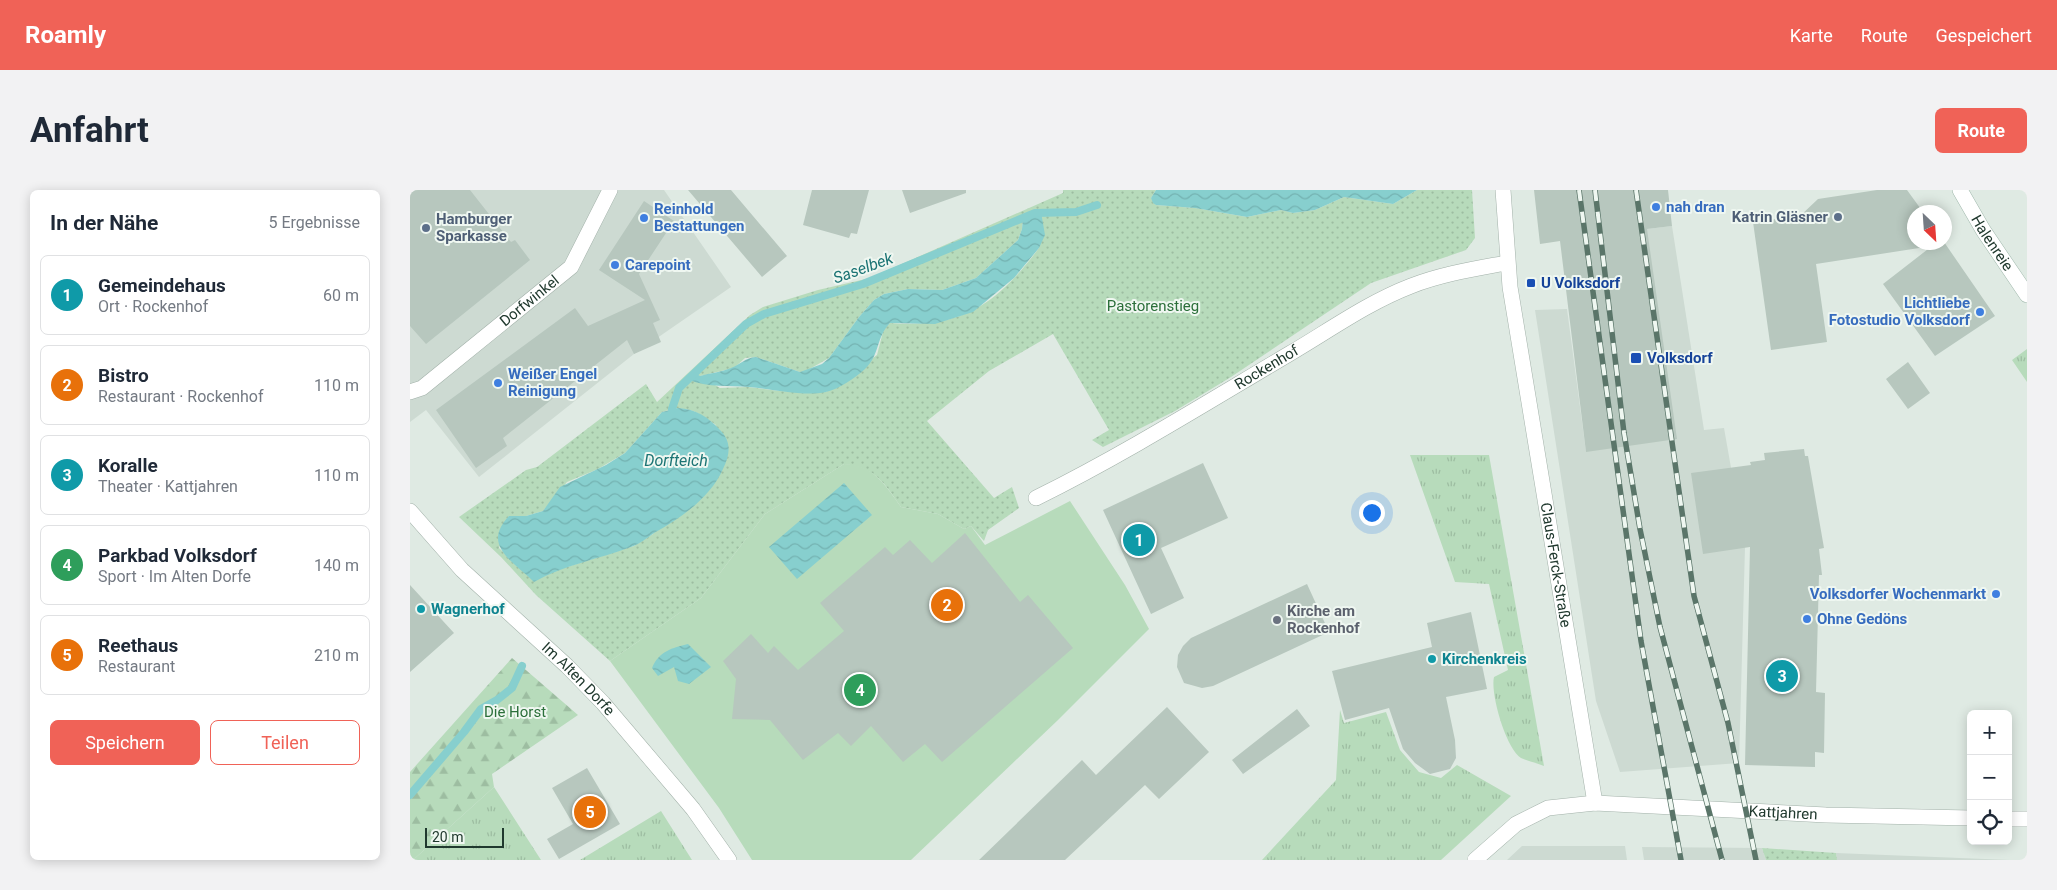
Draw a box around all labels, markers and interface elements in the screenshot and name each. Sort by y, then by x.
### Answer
text: Roamly [25,21,106,49]
text: Karte [1790,25,1833,46]
text: Route [1861,25,1908,46]
text: Gespeichert [1936,25,2032,46]
button: Route [1935,108,2027,153]
text: Anfahrt [30,110,149,151]
place label: nah dran [1666,198,1725,216]
place label: Reinhold Bestattungen [654,200,745,235]
marker: nah dran [1650,201,1662,213]
north arrow [1907,205,1952,250]
place label: Katrin Gläsner [1732,208,1829,226]
place label: Hamburger Sparkasse [436,210,512,245]
text: In der Nähe [50,211,158,235]
marker: Katrin Gläsner [1832,211,1844,223]
marker: Reinhold Bestattungen [638,212,650,224]
street label: Halenreie [1967,212,2017,274]
text: 5 Ergebnisse [268,213,360,232]
marker: Hamburger Sparkasse [420,222,432,234]
water label: Saselbek [830,248,897,288]
place label: Carepoint [625,256,691,274]
marker: Carepoint [609,259,621,271]
street label: Dorfwinkel [496,271,563,330]
text: Gemeindehaus [98,274,226,297]
place label: U Volksdorf [1541,274,1621,292]
marker: U Volksdorf [1525,277,1537,289]
text: 1 [62,286,72,305]
text: 60 m [323,286,359,305]
place label: Lichtliebe Fotostudio Volksdorf [1829,294,1971,329]
text: Ort · Rockenhof [98,297,208,316]
park label: Pastorenstieg [1107,297,1199,315]
marker: Lichtliebe Fotostudio Volksdorf [1974,306,1986,318]
street label: Rockenhof [1231,341,1303,393]
place label: Volksdorf [1647,349,1713,367]
marker: Volksdorf [1629,351,1643,365]
text: Bistro [98,364,149,387]
place label: Weißer Engel Reinigung [508,365,597,400]
text: 2 [62,376,72,395]
text: 110 m [314,376,359,395]
marker: Weißer Engel Reinigung [492,377,504,389]
text: Restaurant · Rockenhof [98,387,264,406]
water label: Dorfteich [644,451,708,470]
text: Koralle [98,454,158,477]
text: 3 [62,466,72,485]
text: 110 m [314,466,359,485]
text: Theater · Kattjahren [98,477,238,496]
your location [1359,500,1385,526]
street label: Claus-Ferck-Straße [1537,501,1575,629]
pin: 1 [1123,521,1155,559]
text: Parkbad Volksdorf [98,544,257,567]
text: 4 [62,556,72,575]
text: 140 m [314,556,359,575]
text: Sport · Im Alten Dorfe [98,567,251,586]
place label: Volksdorfer Wochenmarkt [1810,585,1986,603]
pin: 2 [931,586,963,624]
marker: Volksdorfer Wochenmarkt [1990,588,2002,600]
place label: Wagnerhof [431,600,505,618]
place label: Kirche am Rockenhof [1287,602,1360,637]
marker: Wagnerhof [415,603,427,615]
place label: Ohne Gedöns [1817,610,1908,628]
marker: Ohne Gedöns [1801,613,1813,625]
marker: Kirche am Rockenhof [1271,614,1283,626]
text: Reethaus [98,634,178,657]
street label: Im Alten Dorfe [538,639,619,719]
text: 5 [62,646,72,665]
text: 210 m [314,646,359,665]
place label: Kirchenkreis [1442,650,1527,668]
marker: Kirchenkreis [1426,653,1438,665]
text: Restaurant [98,657,175,676]
pin: 3 [1766,657,1798,695]
pin: 4 [844,671,876,709]
park label: Die Horst [484,703,546,721]
map controls [1967,710,2012,845]
button: + [1967,710,2012,755]
button: Speichern [50,720,200,765]
button: Teilen [210,720,360,765]
button: − [1967,755,2012,800]
pin: 5 [574,793,606,831]
button: locate [1967,800,2012,845]
street label: Kattjahren [1748,802,1818,824]
scale bar [425,825,504,848]
text: 20 m [432,829,464,845]

